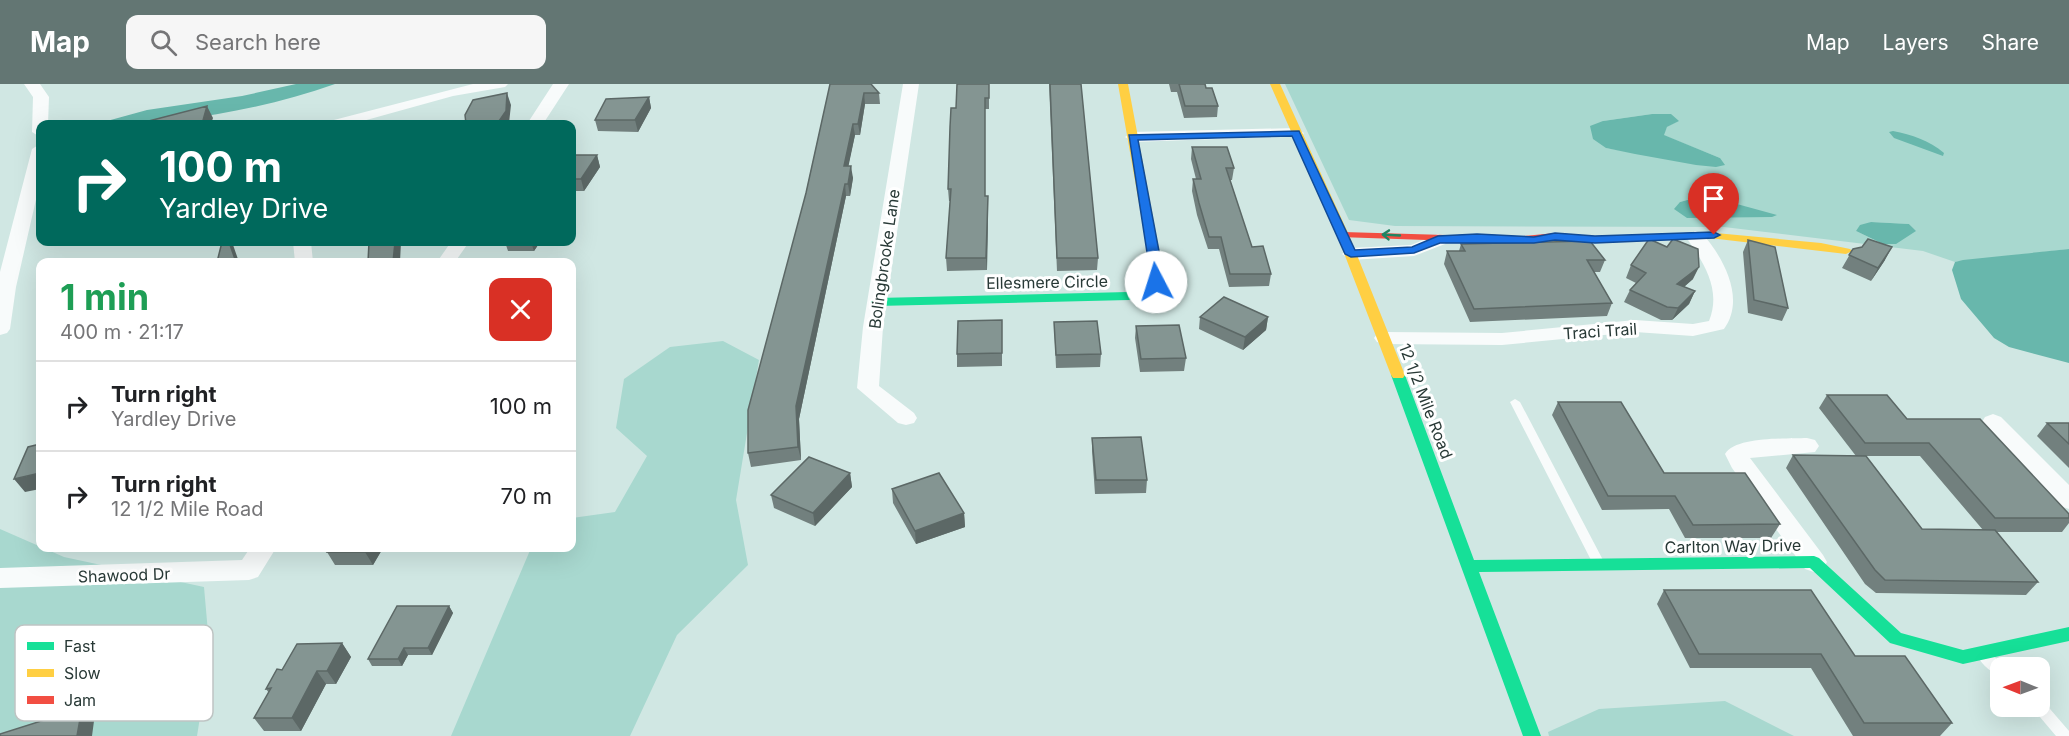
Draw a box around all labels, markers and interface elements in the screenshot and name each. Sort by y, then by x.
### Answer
search box [126,15,546,69]
text: Map [30,25,90,59]
icon: search [147,26,180,59]
text: Search here [195,29,321,55]
text: Map [1806,30,1850,55]
text: Layers [1883,30,1949,55]
text: Share [1982,30,2039,55]
text: 100 m [159,141,282,192]
icon: right [60,144,138,222]
pin [1688,173,1739,235]
icon: arrive [1697,182,1730,215]
street label: Bolingbrooke Lane [864,188,904,330]
text: Yardley Drive [159,192,328,225]
one-way arrow [1381,230,1401,241]
position arrow [1124,250,1188,314]
street label: Ellesmere Circle [986,271,1108,293]
text: 1 min [60,275,149,319]
button: close [489,278,552,341]
street label: Traci Trail [1562,318,1638,344]
text: 400 m · 21:17 [60,320,184,344]
street label: 12 1/2 Mile Road [1395,341,1457,461]
text: Turn right [111,381,217,407]
icon: right [60,390,93,423]
text: 100 m [490,393,552,419]
text: Yardley Drive [111,407,236,431]
text: Turn right [111,471,217,497]
icon: right [60,480,93,513]
text: 70 m [501,483,552,509]
text: 12 1/2 Mile Road [111,497,263,521]
street label: Carlton Way Drive [1665,535,1801,557]
street label: Shawood Dr [77,563,171,587]
legend [15,625,213,721]
text: Fast [64,636,96,656]
north arrow [1990,657,2050,717]
map controls [1990,657,2050,717]
text: Slow [64,663,101,683]
text: Jam [64,690,96,710]

